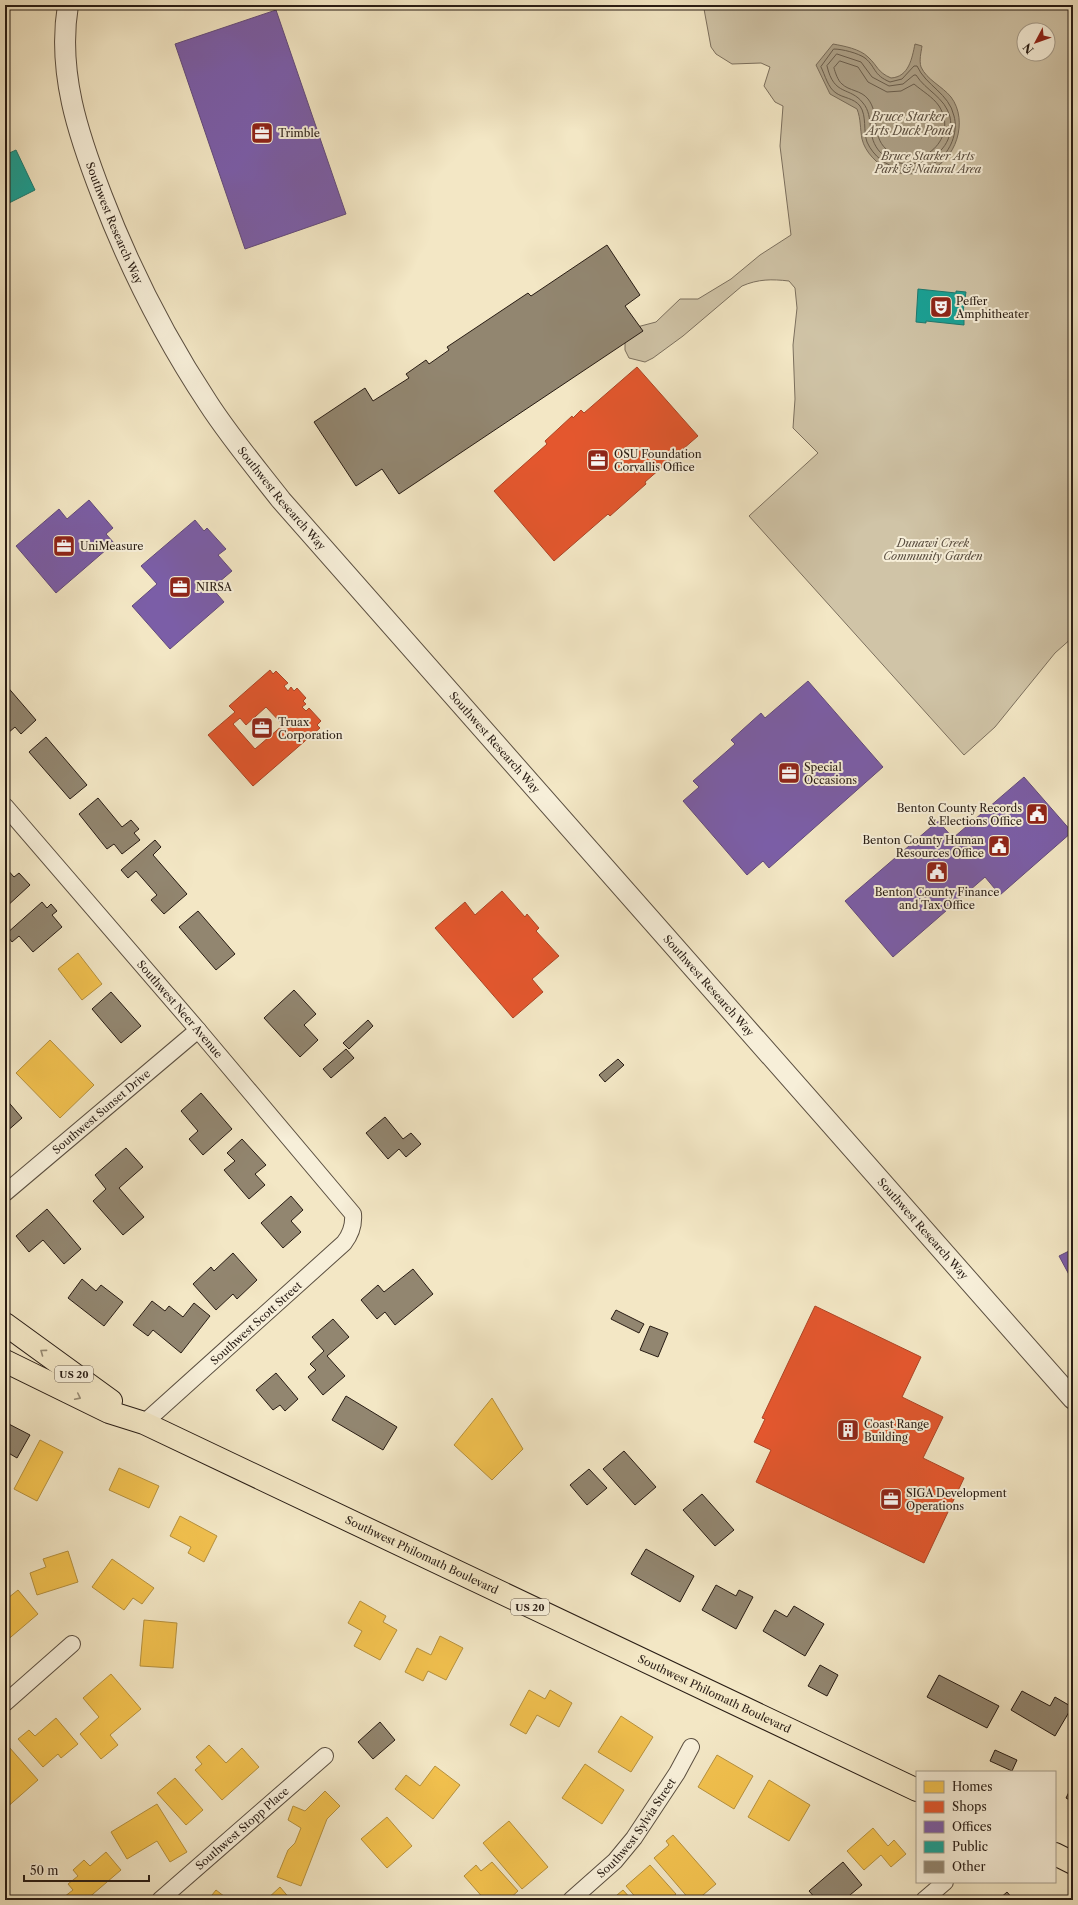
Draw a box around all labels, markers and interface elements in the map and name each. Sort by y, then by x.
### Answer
north arrow [1016,22,1056,62]
text: N [1020,40,1037,57]
water label: Bruce Starker Arts Duck Pond [864,109,954,138]
office icon: Trimble [249,120,275,146]
place label: Trimble [278,126,320,140]
park label: Bruce Starker Arts Park & Natural Area [874,149,982,176]
street label: Southwest Research Way [83,160,146,287]
theatre icon: Peffer Amphitheater [928,294,954,320]
place label: Peffer Amphitheater [955,294,1029,321]
street label: Southwest Research Way [235,444,329,554]
office icon: OSU Foundation Corvallis Office [585,447,611,473]
place label: OSU Foundation Corvallis Office [614,447,702,474]
office icon: UniMeasure [51,533,77,559]
park label: Dunawi Creek Community Garden [883,536,983,563]
place label: UniMeasure [80,539,143,553]
office icon: NIRSA [167,574,193,600]
place label: NIRSA [196,580,233,594]
street label: Southwest Research Way [446,689,544,797]
office icon: Truax Corporation [249,715,275,741]
place label: Truax Corporation [278,715,343,742]
office icon: Special Occasions [776,760,802,786]
place label: Special Occasions [804,760,857,787]
place label: Benton County Records & Elections Office [897,801,1022,828]
public building icon: Benton County Records & Elections Office [1024,801,1050,827]
place label: Benton County Human Resources Office [862,833,984,860]
public building icon: Benton County Human Resources Office [986,833,1012,859]
public building icon: Benton County Finance and Tax Office [924,859,950,885]
place label: Benton County Finance and Tax Office [875,885,999,912]
street label: Southwest Research Way [660,932,758,1040]
street label: Southwest Neer Avenue [134,957,226,1061]
street label: Southwest Sunset Drive [49,1066,153,1157]
street label: Southwest Research Way [875,1175,972,1283]
street label: Southwest Scott Street [207,1278,305,1368]
one-way arrow [41,1350,48,1357]
road number: US 20 [55,1366,93,1382]
one-way arrow [73,1392,81,1399]
building icon: Coast Range Building [835,1417,861,1443]
place label: Coast Range Building [864,1417,929,1444]
office icon: SIGA Development Operations [878,1486,904,1512]
place label: SIGA Development Operations [906,1486,1007,1513]
street label: Southwest Philomath Boulevard [343,1513,501,1597]
road number: US 20 [511,1599,549,1615]
street label: Southwest Philomath Boulevard [636,1652,793,1736]
legend [916,1771,1056,1883]
street label: Southwest Sylvia Street [594,1775,679,1881]
text: Homes [952,1779,992,1794]
street label: Southwest Stopp Place [193,1784,292,1873]
text: Shops [952,1799,987,1814]
text: Offices [952,1819,992,1834]
text: Public [952,1839,988,1854]
scale bar [24,1857,149,1883]
text: Other [952,1859,986,1874]
text: 50 m [30,1863,59,1878]

